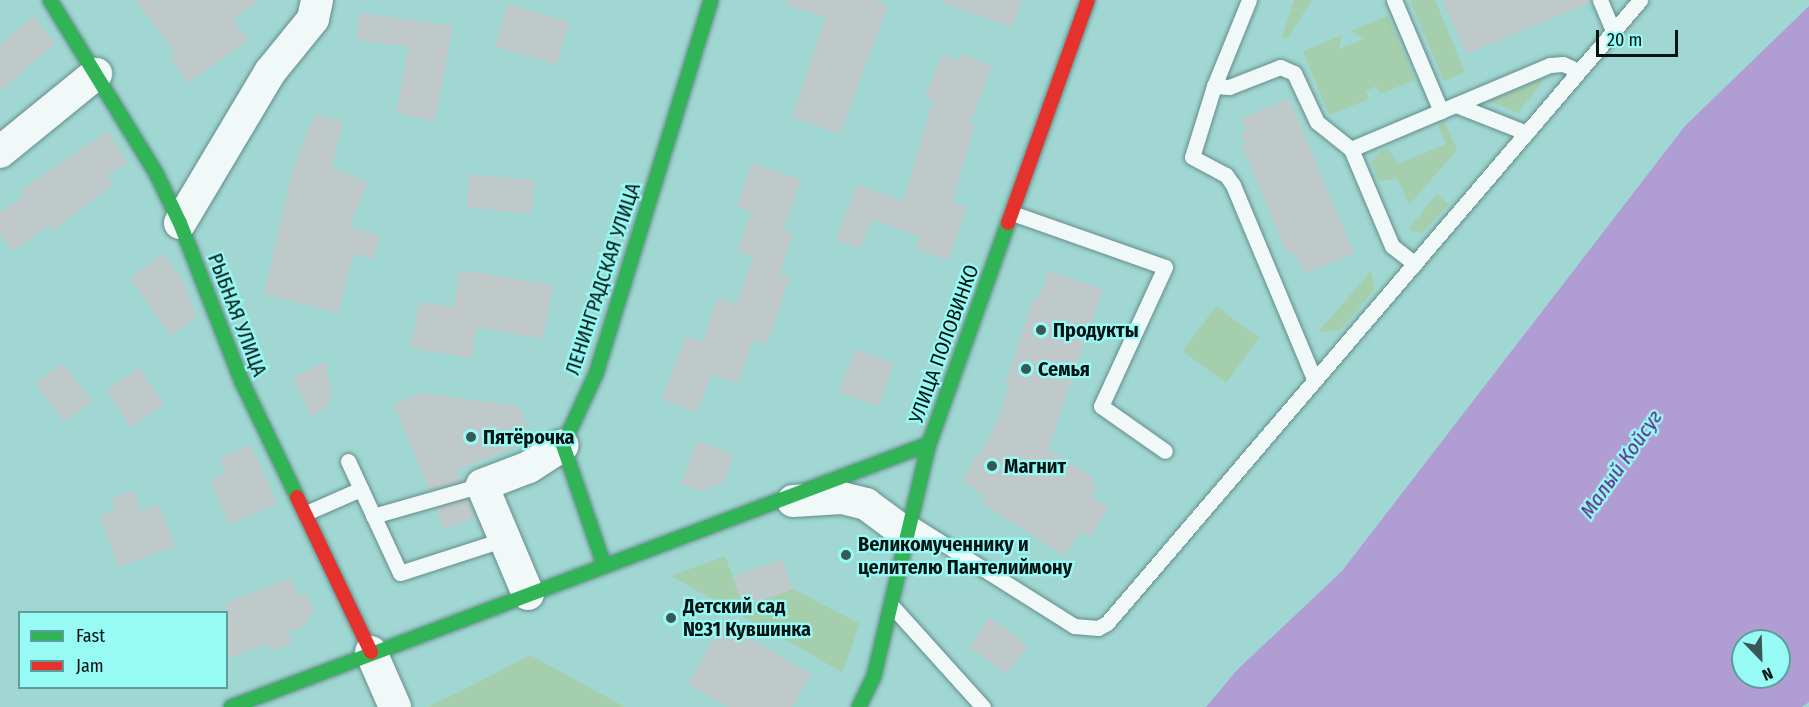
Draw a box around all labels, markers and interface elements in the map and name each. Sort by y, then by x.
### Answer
scale bar [1599,18,1682,56]
text: 20 m [1607,29,1642,51]
street label: ЛЕНИНГРАДСКАЯ УЛИЦА [561,180,645,378]
street label: РЫБНАЯ УЛИЦА [203,250,271,380]
street label: УЛИЦА ПОЛОВИНКО [904,261,984,427]
place label: Продукты [1053,318,1139,342]
marker: Продукты [1034,323,1048,337]
place label: Семья [1038,357,1090,381]
marker: Семья [1019,362,1033,376]
water label: Малый Койсуг [1575,405,1667,523]
place label: Пятёрочка [483,425,575,449]
marker: Пятёрочка [464,430,478,444]
place label: Магнит [1004,454,1066,478]
marker: Магнит [985,459,999,473]
place label: Великомученнику и целителю Пантелиймону [858,532,1072,579]
marker: Великомученнику и целителю Пантелиймону [839,548,853,562]
place label: Детский сад №31 Кувшинка [683,594,811,641]
legend [18,611,228,689]
marker: Детский сад №31 Кувшинка [664,611,678,625]
text: Fast [76,625,105,647]
north arrow [1731,629,1791,689]
text: Jam [76,655,104,677]
text: N [1759,664,1776,685]

